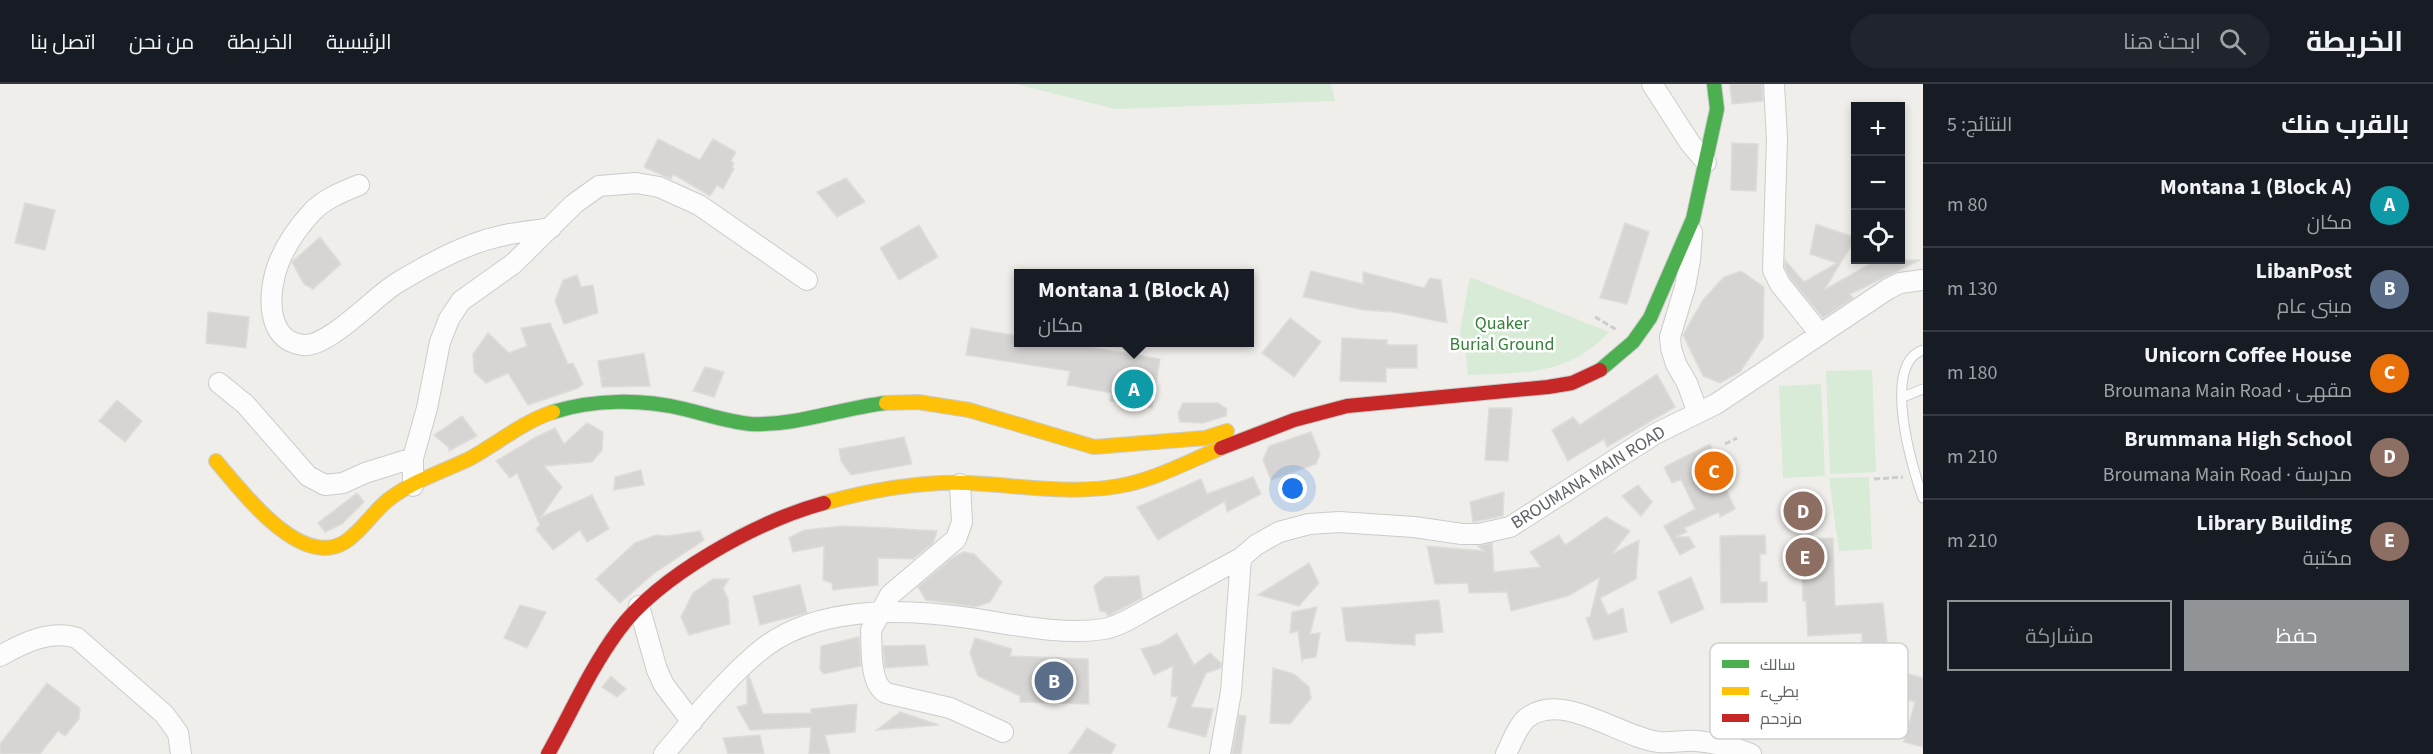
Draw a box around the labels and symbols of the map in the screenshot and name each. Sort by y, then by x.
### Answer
park label: Quaker Burial Ground [1450,311,1554,357]
pin: A [1114,366,1154,412]
street label: BROUMANA MAIN ROAD [1506,420,1670,535]
pin: C [1694,448,1734,494]
your location [1278,474,1307,503]
pin: D [1784,488,1822,534]
pin: E [1786,534,1824,580]
legend [1710,643,1908,739]
text: سالك [1760,654,1795,676]
pin: B [1034,658,1074,704]
text: بطيء [1760,681,1799,705]
text: مزدحم [1760,708,1802,730]

